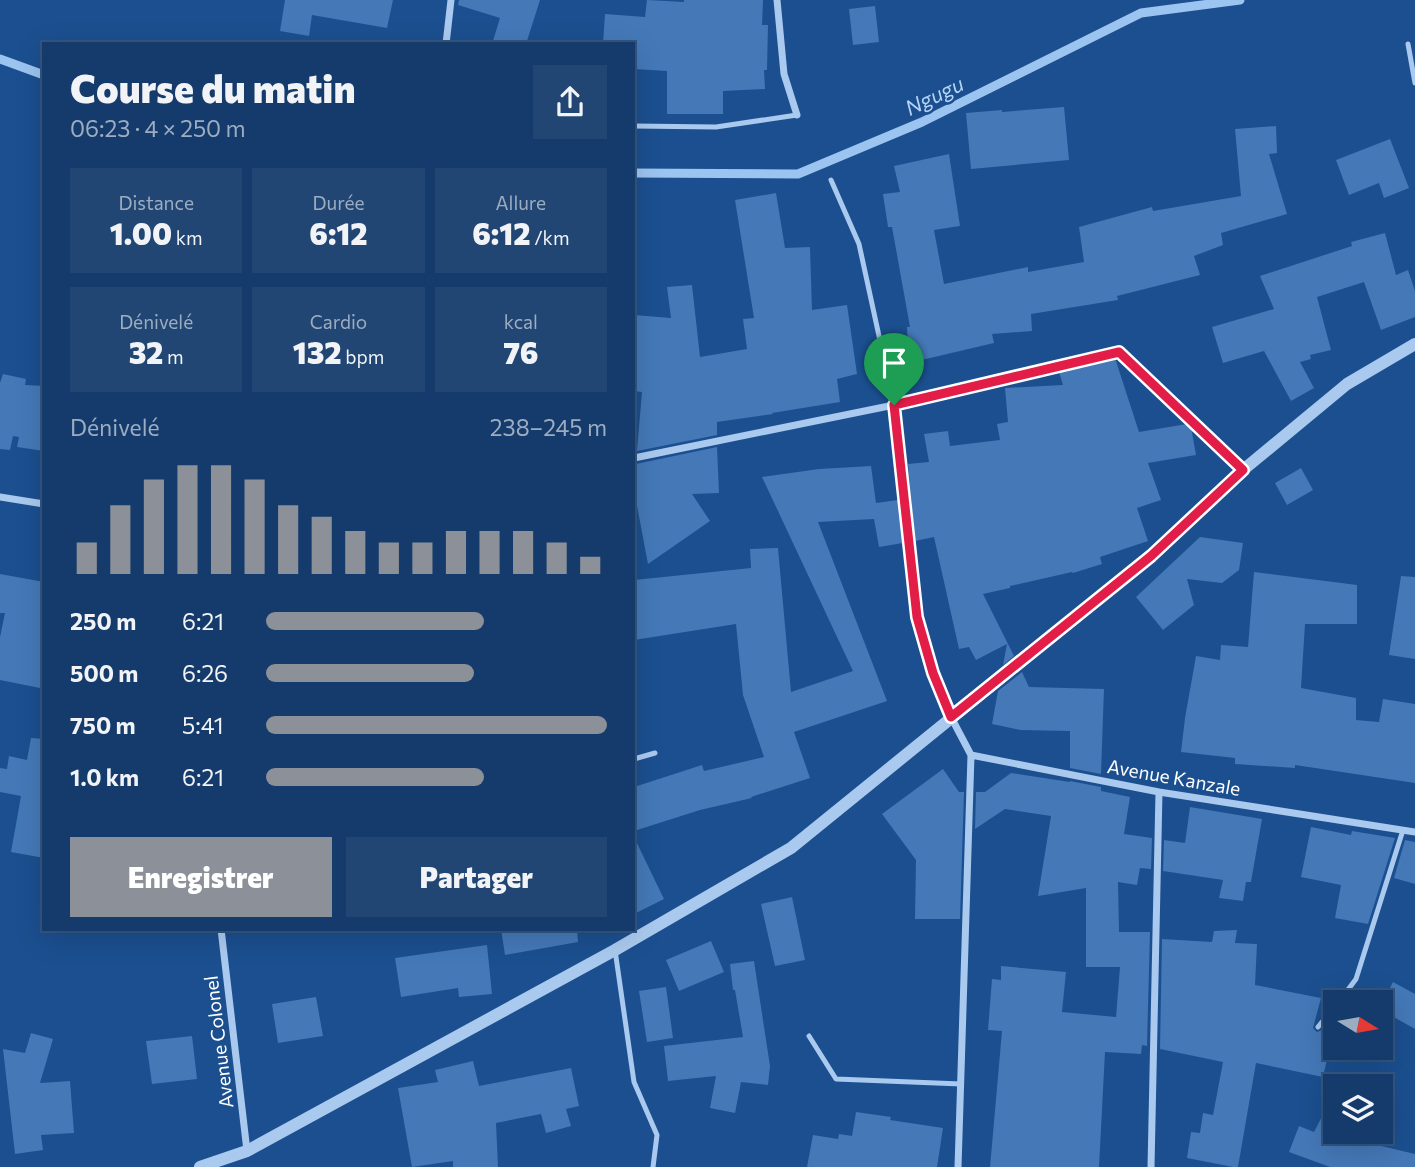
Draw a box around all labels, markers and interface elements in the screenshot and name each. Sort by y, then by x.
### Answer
text: Course du matin [70,64,355,111]
button: share [533,65,607,139]
water label: Ngugu [901,70,968,120]
text: 06:23 · 4 × 250 m [70,114,246,142]
text: Distance [118,191,194,214]
text: Durée [313,191,364,214]
text: Allure [495,191,546,214]
text: 1.00 [110,214,172,251]
text: 6:12 [309,214,368,251]
text: 6:12 [472,214,531,251]
text: km [172,226,203,249]
text: /km [531,226,570,249]
text: Dénivelé [119,310,193,333]
text: Cardio [310,310,367,333]
text: kcal [504,310,538,333]
text: 32 [129,333,163,370]
text: 132 [293,333,342,370]
text: 76 [503,333,538,370]
pin [864,333,924,405]
icon: arrive [875,344,913,382]
text: m [163,345,184,368]
text: bpm [342,345,384,368]
text: Dénivelé [70,413,160,441]
text: 238–245 m [490,413,607,441]
text: 250 m [70,607,136,635]
text: 6:21 [182,607,224,635]
text: 500 m [70,659,138,687]
text: 6:26 [182,659,228,687]
text: 750 m [70,711,136,739]
text: 5:41 [182,711,224,739]
street label: Avenue Kanzale [1106,754,1242,800]
text: 1.0 km [70,763,139,791]
text: 6:21 [182,763,224,791]
button: Enregistrer [70,837,332,917]
button: Partager [346,837,607,917]
street label: Avenue Colonel [198,974,238,1110]
north arrow [1323,990,1393,1060]
map controls [1323,990,1393,1144]
button: layers [1323,1074,1393,1144]

